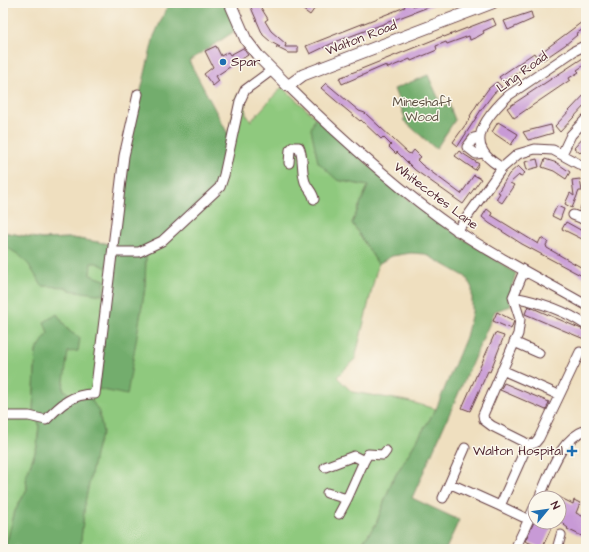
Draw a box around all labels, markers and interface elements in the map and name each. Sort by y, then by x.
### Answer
street label: Walton Road [323,16,400,60]
street label: Ling Road [493,47,552,98]
place label: Spar [231,53,260,71]
marker: Spar [218,57,228,67]
park label: Mineshaft Wood [393,93,452,126]
street label: Whitecotes Lane [390,158,482,234]
place label: Walton Hospital [473,442,563,460]
marker: Walton Hospital [566,445,578,457]
north arrow [527,490,567,530]
text: N [547,499,564,512]

